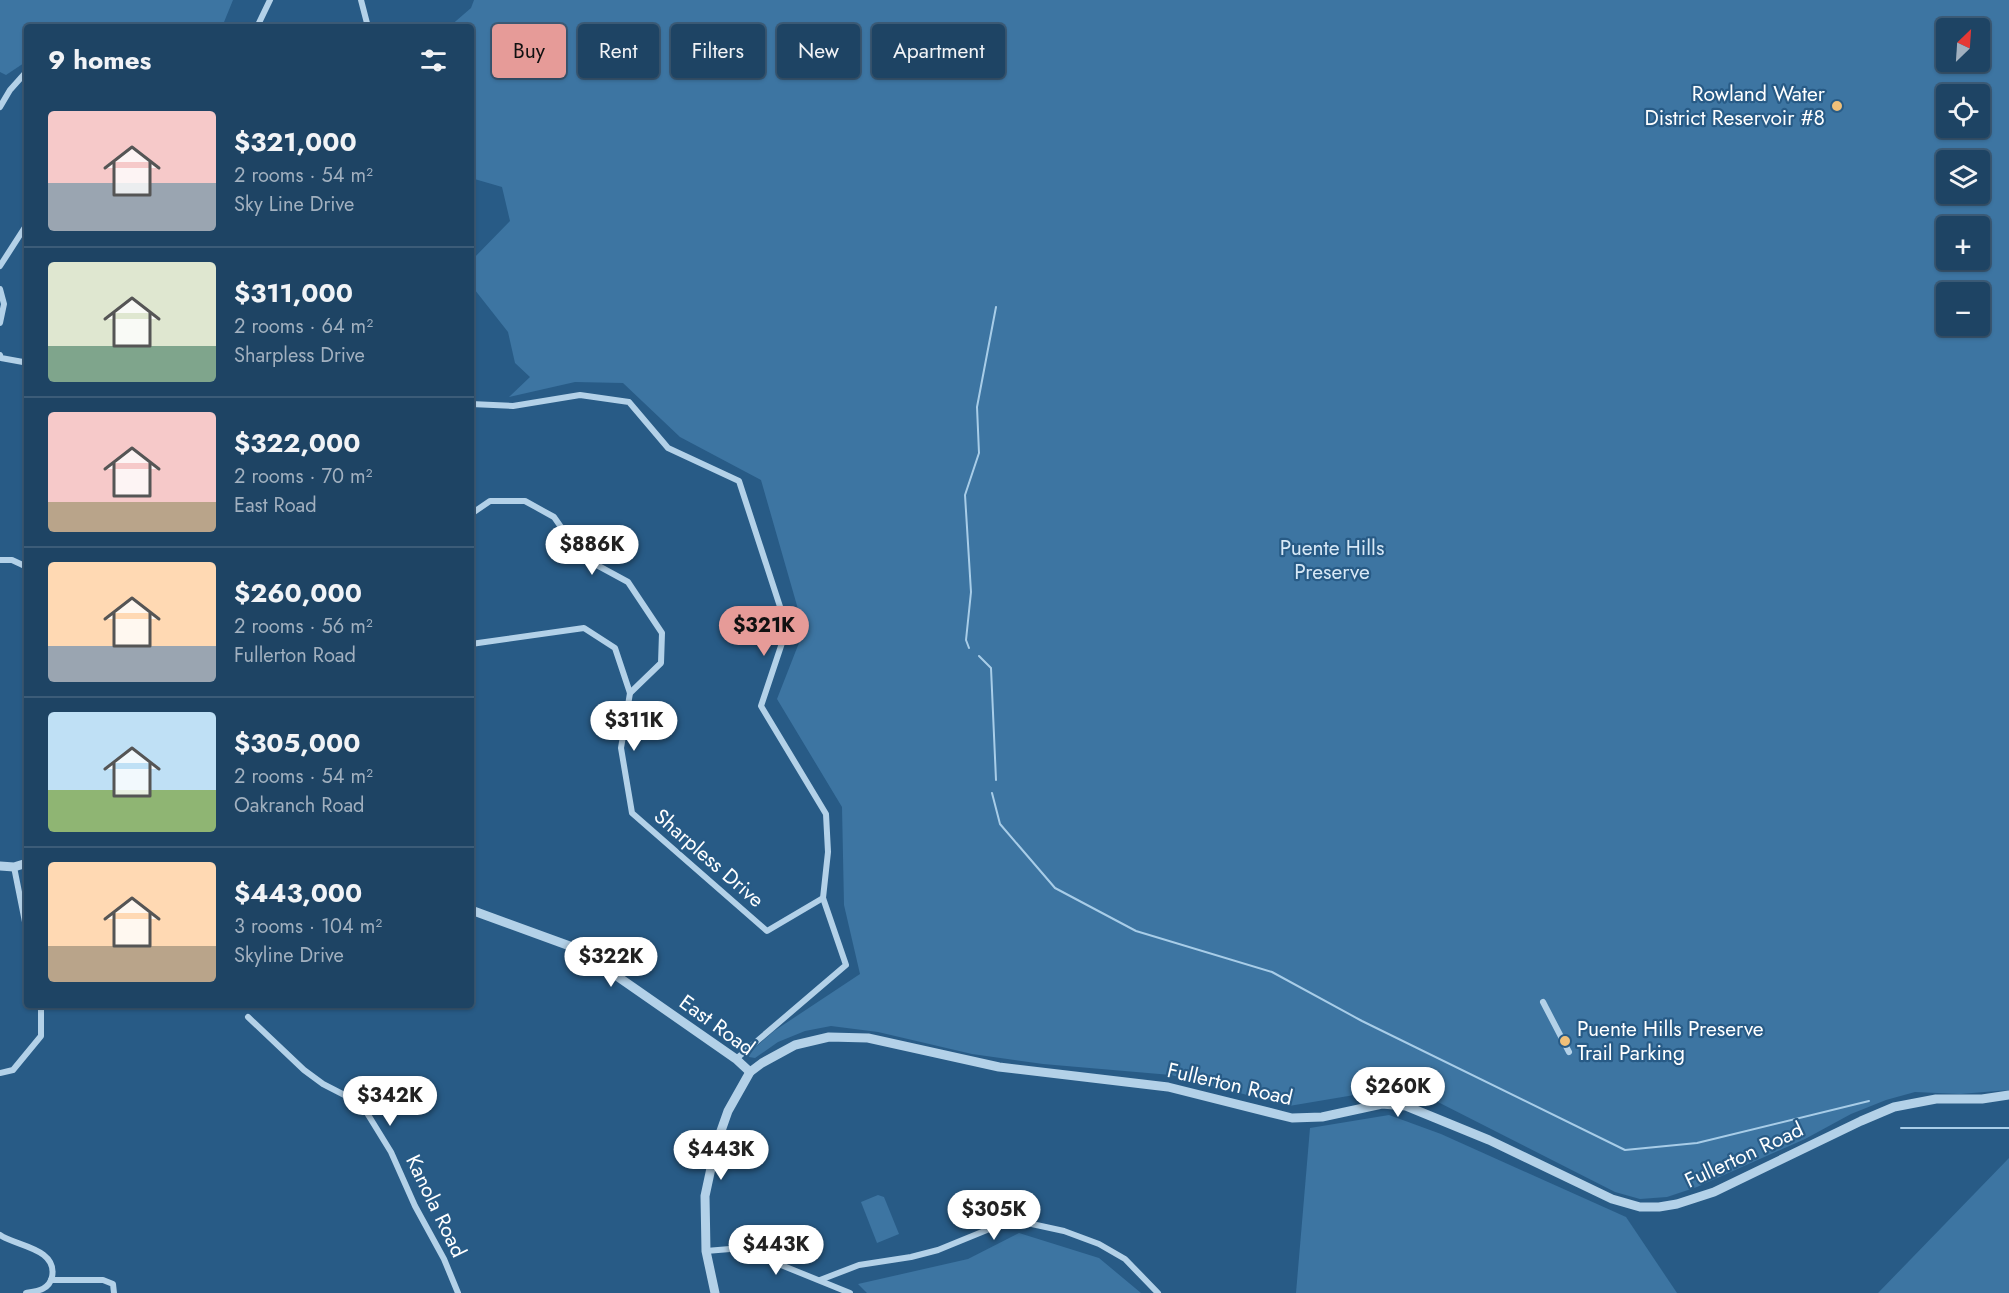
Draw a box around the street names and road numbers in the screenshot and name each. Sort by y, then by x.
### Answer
street label: Sharpless Drive [647,802,771,914]
street label: East Road [673,987,761,1063]
street label: Fullerton Road [1164,1055,1296,1113]
street label: Fullerton Road [1680,1114,1808,1196]
street label: Kanola Road [398,1150,474,1262]

